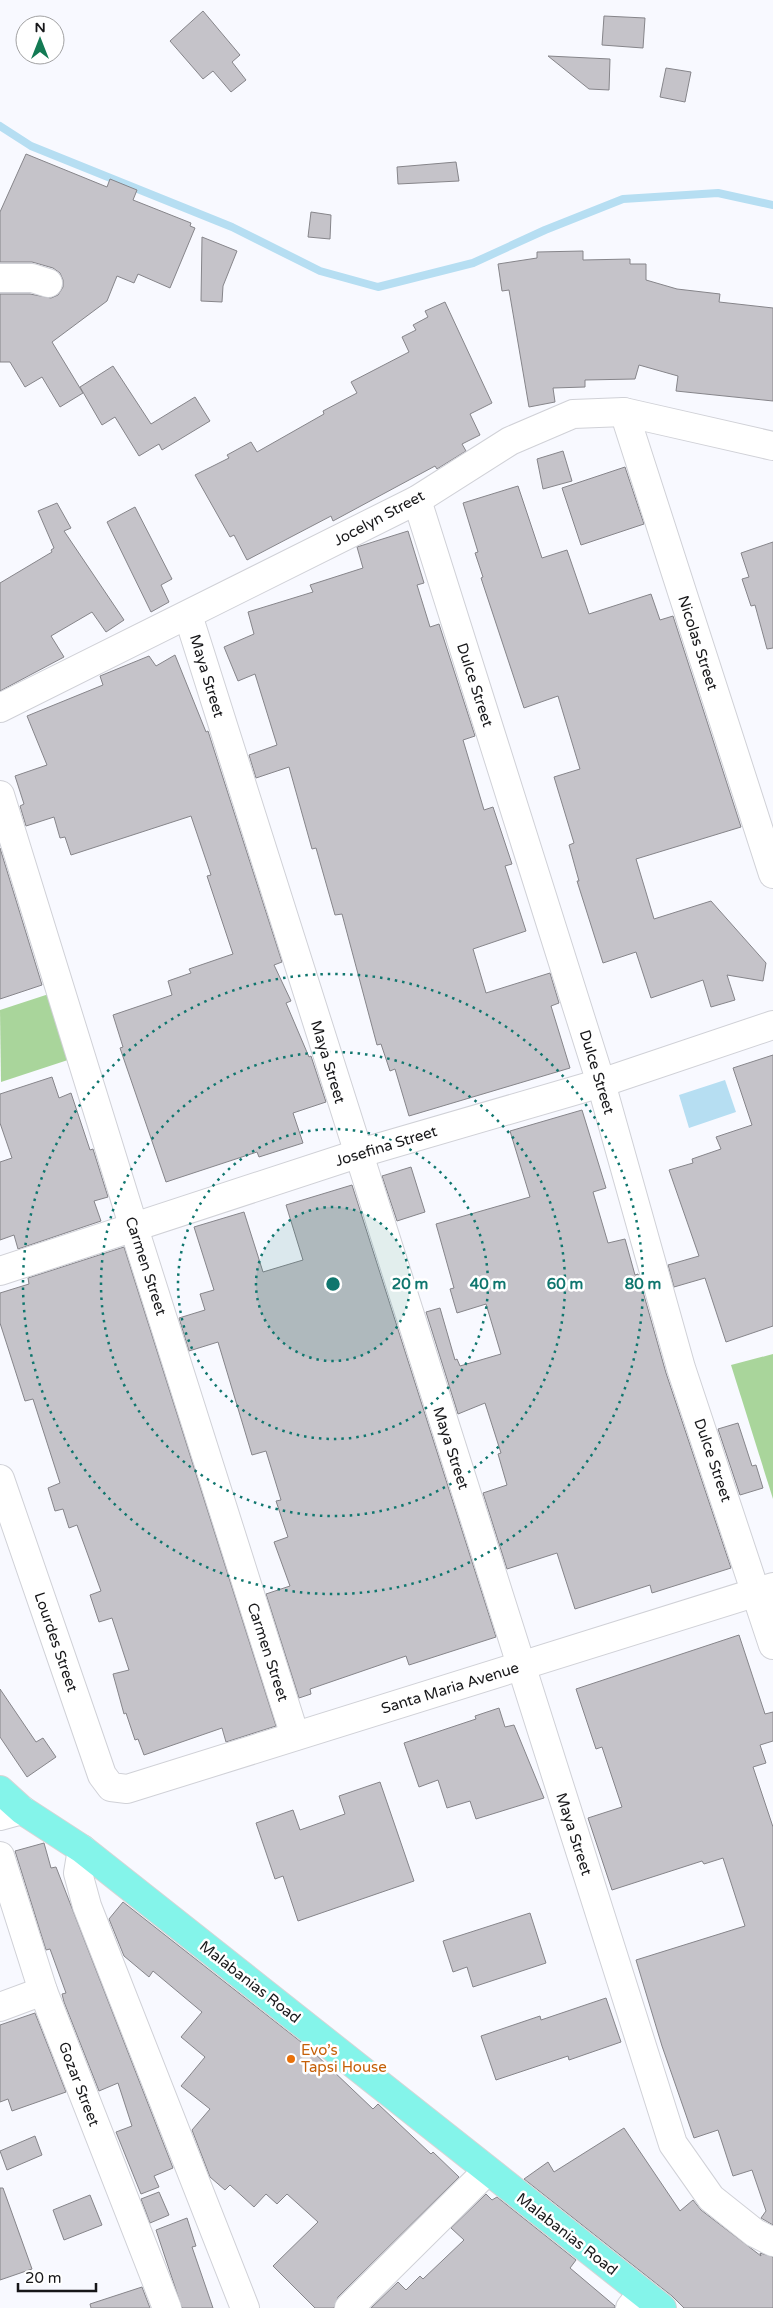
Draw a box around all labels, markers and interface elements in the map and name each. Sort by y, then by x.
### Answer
north arrow [15,15,65,65]
text: N [34,19,46,36]
street label: Jocelyn Street [331,486,428,549]
street label: Nicolas Street [674,593,722,693]
street label: Maya Street [186,632,228,720]
street label: Dulce Street [453,641,497,730]
street label: Maya Street [307,1018,349,1106]
street label: Dulce Street [576,1028,618,1117]
street label: Josefina Street [333,1122,439,1170]
street label: Carmen Street [122,1214,171,1318]
centre of rings [324,1275,342,1293]
text: 20 m [392,1275,428,1293]
text: 40 m [470,1275,506,1293]
text: 60 m [547,1275,583,1293]
text: 80 m [625,1275,661,1293]
street label: Maya Street [429,1404,473,1492]
street label: Dulce Street [690,1416,736,1504]
street label: Lourdes Street [31,1590,82,1695]
street label: Carmen Street [244,1600,293,1704]
street label: Santa Maria Avenue [379,1658,521,1718]
street label: Maya Street [552,1790,596,1878]
street label: Malabanias Road [196,1937,304,2027]
street label: Gozar Street [55,2039,103,2129]
place label: Evo’s Tapsi House [301,2041,387,2076]
marker: Evo’s Tapsi House [285,2053,297,2065]
street label: Malabanias Road [513,2189,621,2279]
scale bar [18,2260,95,2292]
text: 20 m [25,2269,62,2287]

